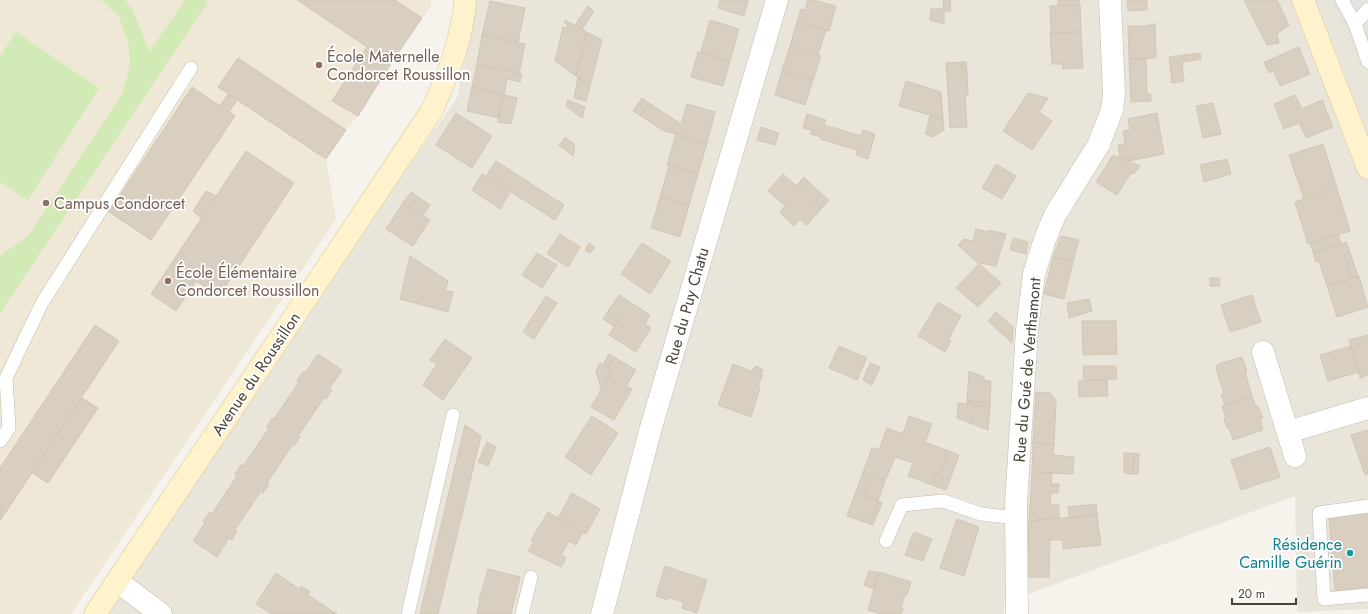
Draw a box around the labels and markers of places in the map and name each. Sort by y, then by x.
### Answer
place label: École Maternelle Condorcet Roussillon [327,45,470,86]
marker: École Maternelle Condorcet Roussillon [314,60,324,70]
place label: Campus Condorcet [54,192,185,215]
marker: Campus Condorcet [41,198,51,208]
place label: École Élémentaire Condorcet Roussillon [176,261,319,302]
marker: École Élémentaire Condorcet Roussillon [163,276,173,286]
place label: Résidence Camille Guérin [1239,533,1342,574]
marker: Résidence Camille Guérin [1345,548,1355,558]

